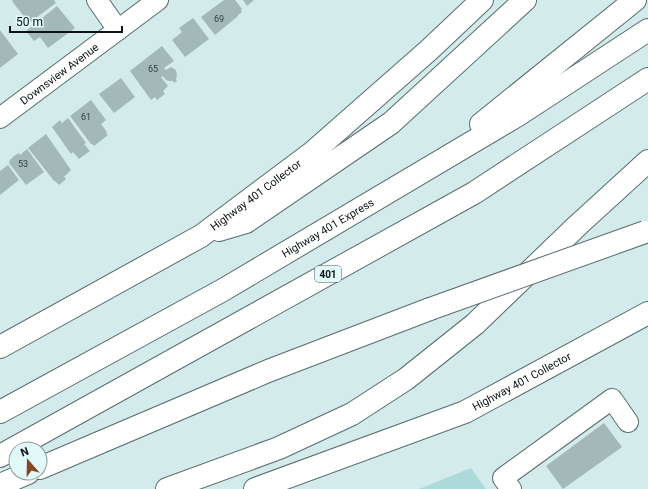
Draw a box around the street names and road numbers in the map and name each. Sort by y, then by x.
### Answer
street label: Downsview Avenue [18,40,101,107]
street label: Highway 401 Collector [208,157,304,233]
street label: Highway 401 Express [279,195,377,260]
road number: 401 [315,266,341,282]
street label: Highway 401 Collector [470,349,573,413]

